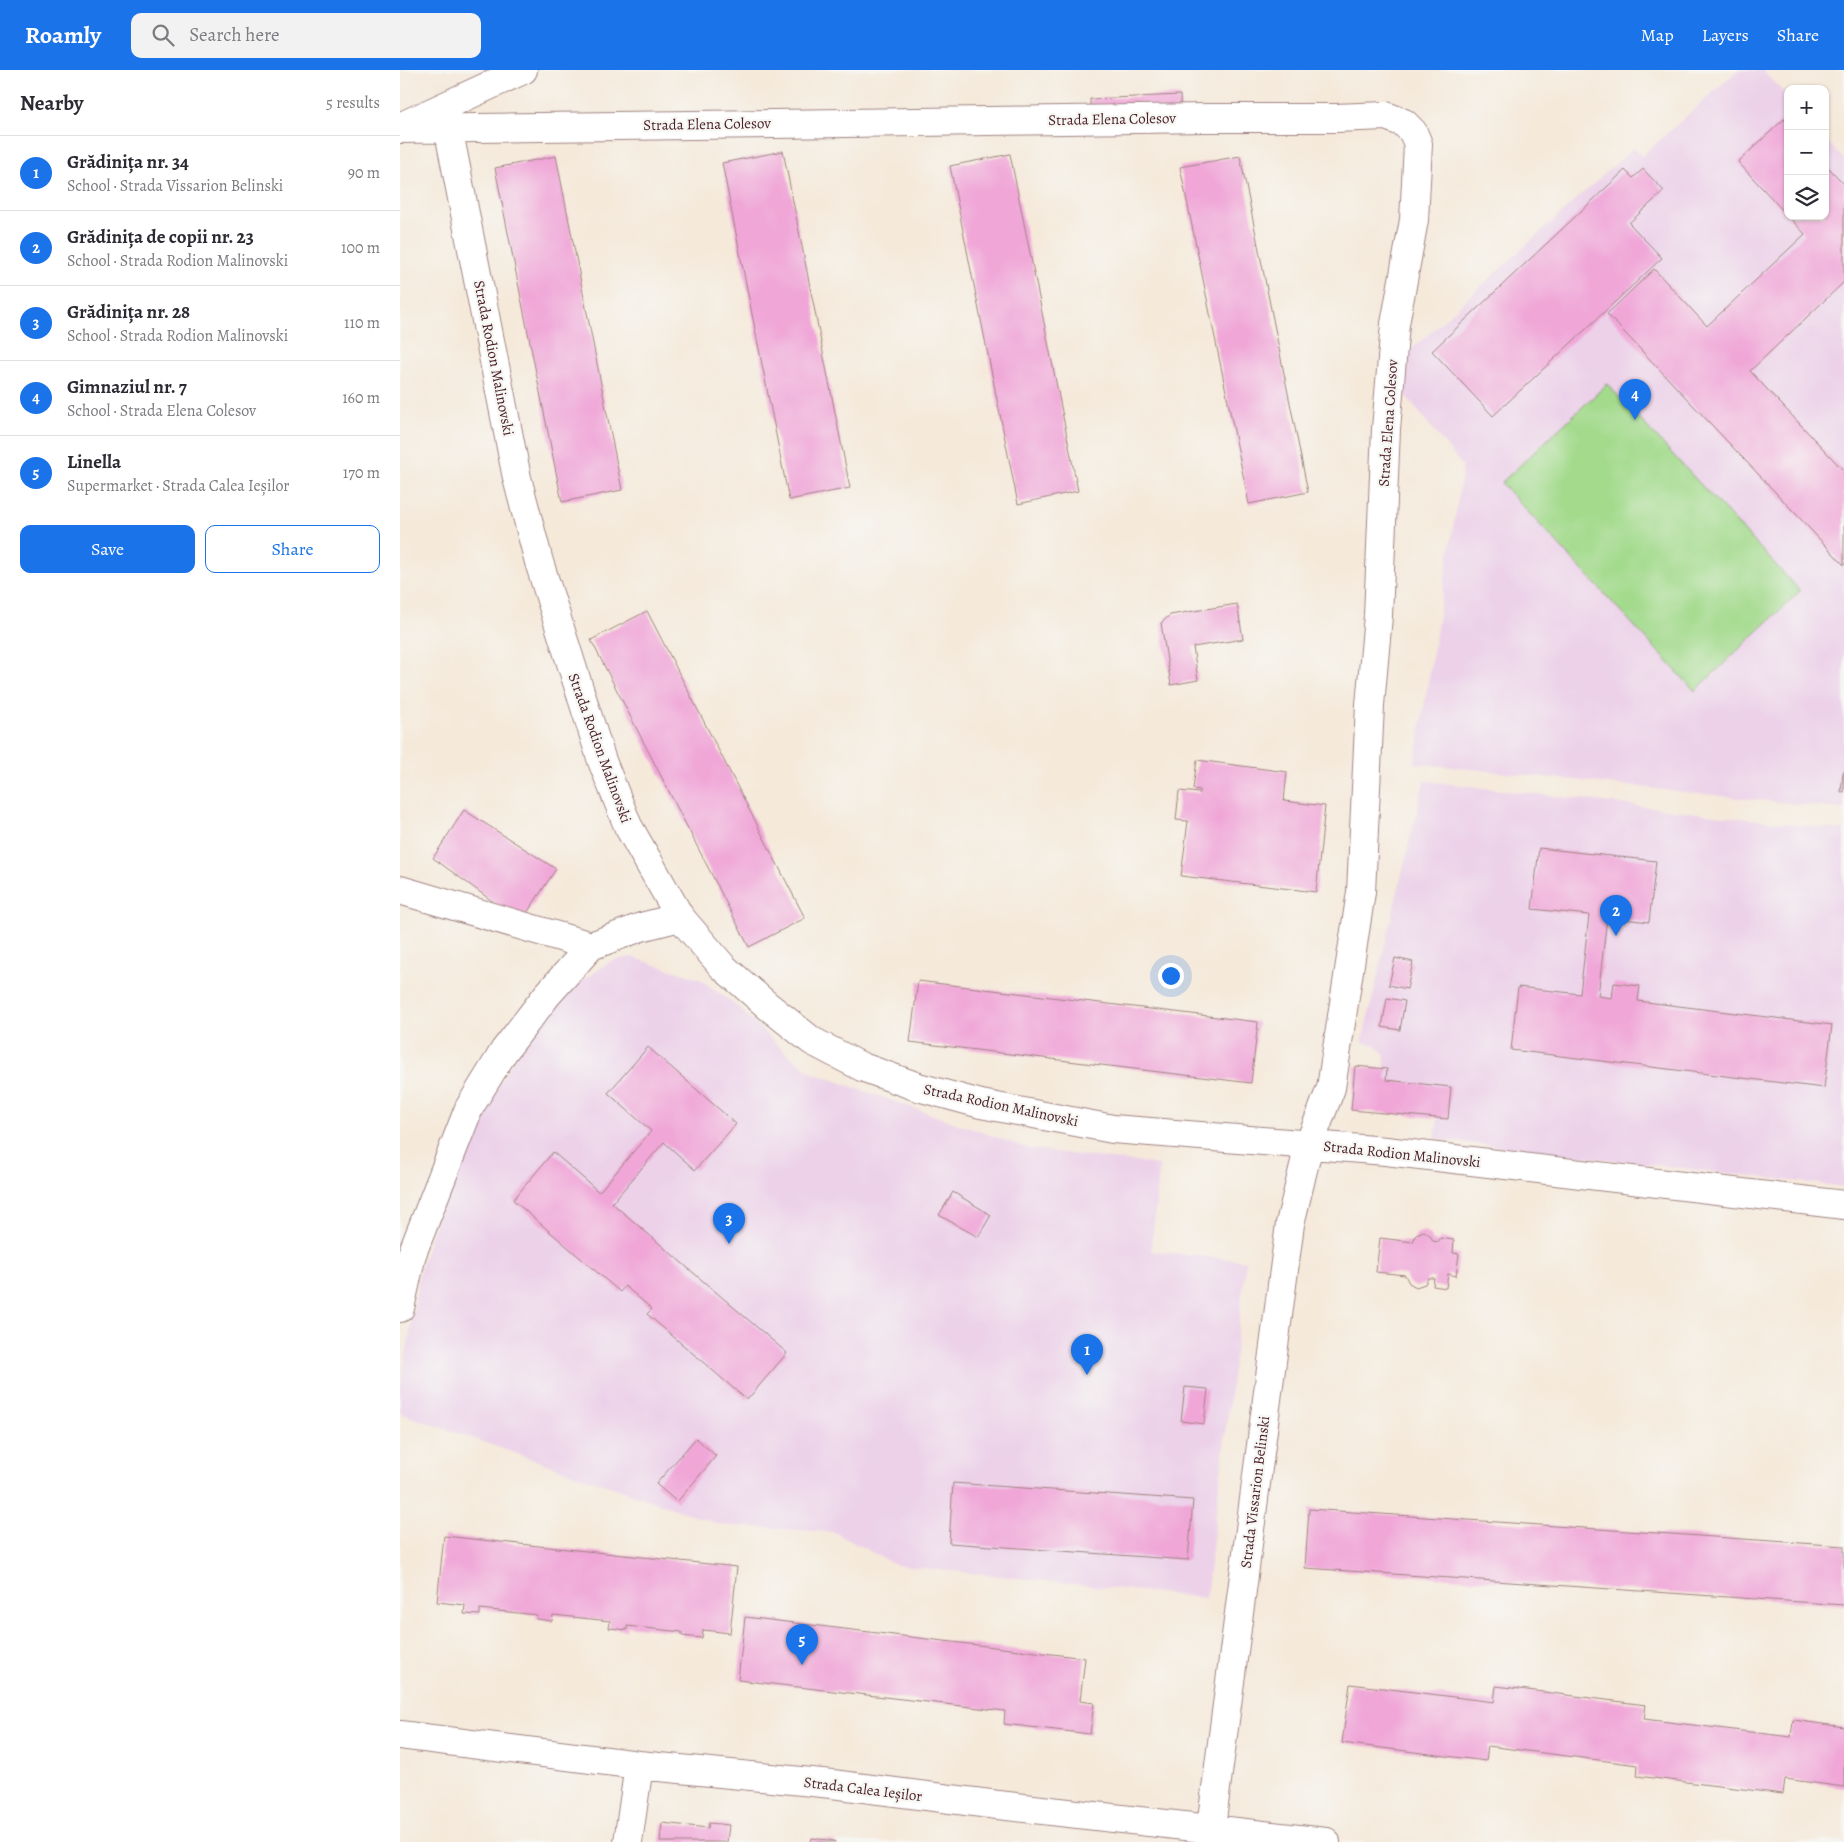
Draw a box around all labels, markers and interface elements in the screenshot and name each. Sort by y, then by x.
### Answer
search box [131,13,481,58]
text: Roamly [25,19,101,51]
icon: search [149,21,177,49]
text: Search here [189,22,280,48]
text: Map [1641,23,1674,47]
text: Layers [1702,23,1749,47]
text: Share [1777,23,1819,47]
map controls [1784,85,1829,220]
button: + [1784,85,1829,130]
text: Nearby [20,89,83,117]
text: 5 results [326,92,380,114]
street label: Strada Elena Colesov [1048,108,1176,130]
street label: Strada Elena Colesov [643,113,771,135]
button: − [1784,130,1829,175]
text: Grădinița nr. 34 [67,149,189,175]
text: 1 [33,162,39,184]
text: 90 m [348,162,380,184]
text: School · Strada Vissarion Belinski [67,175,283,197]
button: layers [1784,175,1829,220]
text: Grădinița de copii nr. 23 [67,224,254,250]
text: 2 [32,237,40,259]
text: 100 m [341,237,380,259]
text: School · Strada Rodion Malinovski [67,250,288,272]
street label: Strada Rodion Malinovski [469,279,519,437]
text: Grădinița nr. 28 [67,299,190,325]
text: 3 [33,312,39,334]
text: 110 m [344,312,380,334]
text: School · Strada Rodion Malinovski [67,325,288,347]
street label: Strada Elena Colesov [1374,358,1402,487]
text: Gimnaziul nr. 7 [67,374,187,400]
pin: 4 [1619,379,1651,420]
text: 4 [32,387,40,409]
text: 160 m [342,387,380,409]
text: School · Strada Elena Colesov [67,400,256,422]
text: Linella [67,449,121,475]
text: 5 [33,462,39,484]
text: 170 m [343,462,380,484]
text: Supermarket · Strada Calea Ieșilor [67,475,290,497]
button: Save [20,525,195,573]
button: Share [205,525,380,573]
street label: Strada Rodion Malinovski [564,670,636,826]
pin: 2 [1600,895,1632,936]
your location [1158,963,1184,989]
street label: Strada Rodion Malinovski [922,1079,1080,1131]
street label: Strada Rodion Malinovski [1322,1136,1482,1172]
pin: 3 [713,1203,745,1244]
pin: 1 [1071,1334,1103,1375]
street label: Strada Vissarion Belinski [1236,1415,1274,1569]
pin: 5 [786,1624,818,1665]
street label: Strada Calea Ieșilor [803,1772,924,1806]

